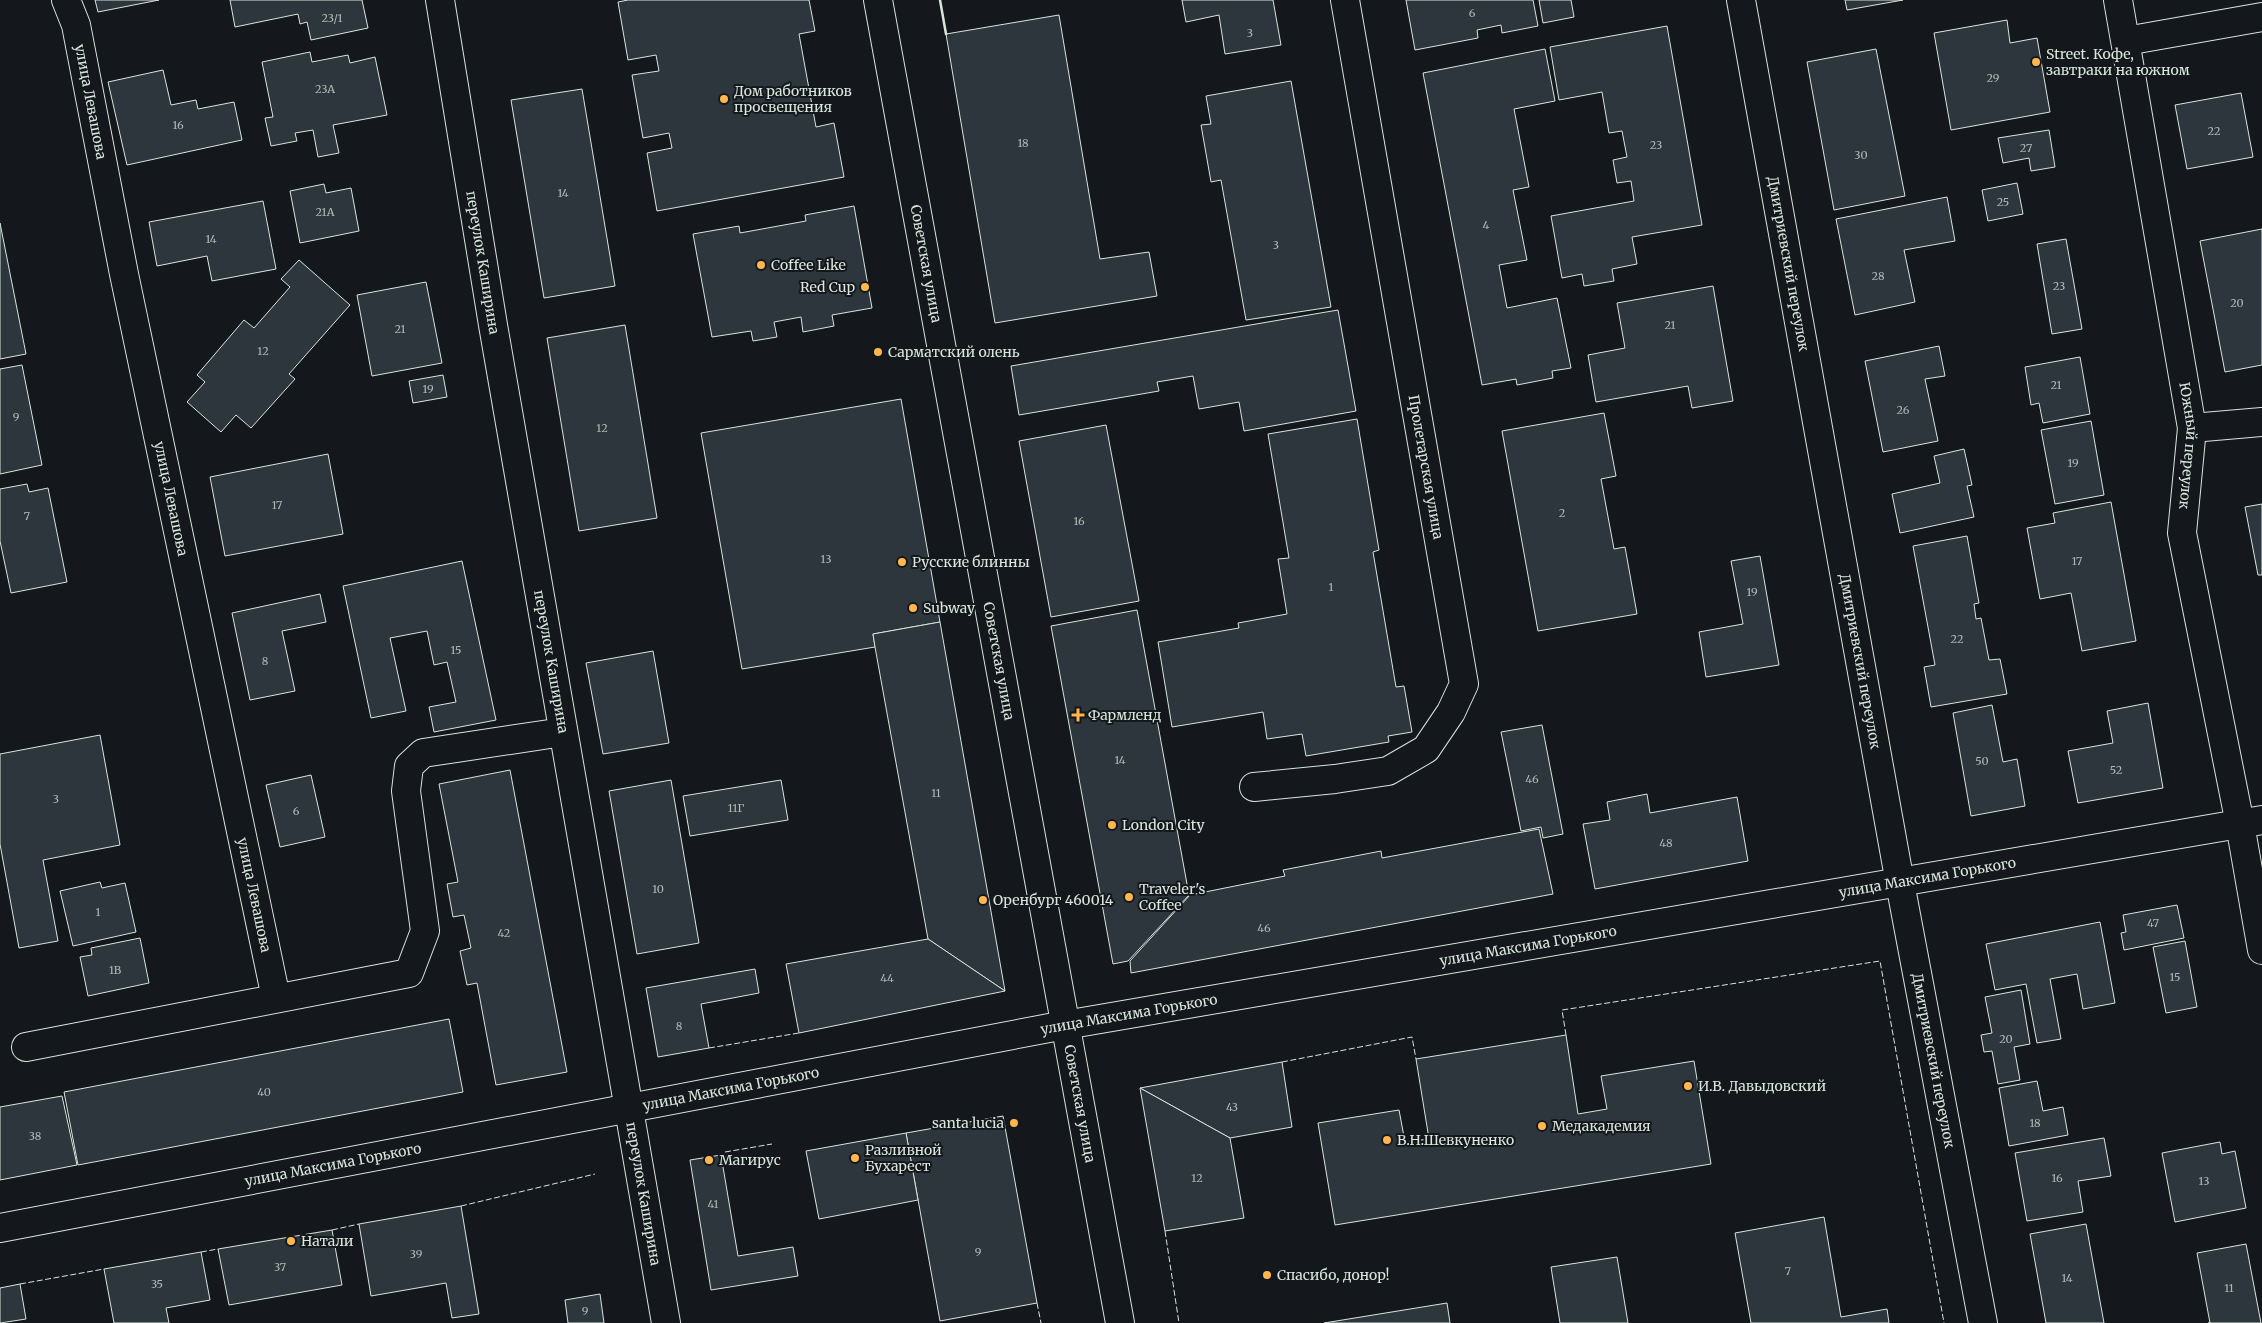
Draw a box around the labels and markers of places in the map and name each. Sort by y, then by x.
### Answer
place label: Street. Кофе, завтраки на южном [2046,45,2191,79]
marker: Street. Кофе, завтраки на южном [2030,56,2042,68]
place label: Дом работников просвещения [734,82,852,116]
marker: Дом работников просвещения [718,93,730,105]
place label: Coffee Like [771,256,846,274]
marker: Coffee Like [755,259,767,271]
place label: Red Cup [800,278,855,296]
marker: Red Cup [859,281,871,293]
place label: Сарматский олень [888,343,1020,361]
marker: Сарматский олень [872,346,884,358]
place label: Русские блинны [912,553,1030,571]
marker: Русские блинны [896,556,908,568]
place label: Subway [923,599,976,617]
marker: Subway [907,602,919,614]
place label: Фармленд [1088,706,1162,724]
marker: Фармленд [1072,709,1084,721]
place label: London City [1122,816,1205,834]
marker: London City [1106,819,1118,831]
place label: Traveler's Coffee [1139,880,1205,914]
place label: Оренбург 460014 [993,891,1114,909]
marker: Traveler's Coffee [1123,891,1135,903]
marker: Оренбург 460014 [977,894,989,906]
place label: И.В. Давыдовский [1698,1077,1826,1095]
marker: И.В. Давыдовский [1682,1080,1694,1092]
place label: santa lucia [932,1114,1004,1132]
marker: santa lucia [1008,1117,1020,1129]
place label: Медакадемия [1552,1117,1651,1135]
marker: Медакадемия [1536,1120,1548,1132]
place label: В.Н.Шевкуненко [1397,1131,1514,1149]
marker: В.Н.Шевкуненко [1381,1134,1393,1146]
place label: Разливной Бухарест [865,1141,942,1175]
place label: Магирус [719,1151,781,1169]
marker: Разливной Бухарест [849,1152,861,1164]
marker: Магирус [703,1154,715,1166]
place label: Натали [301,1232,354,1250]
marker: Натали [285,1235,297,1247]
place label: Спасибо, донор! [1277,1266,1390,1284]
marker: Спасибо, донор! [1261,1269,1273,1281]

